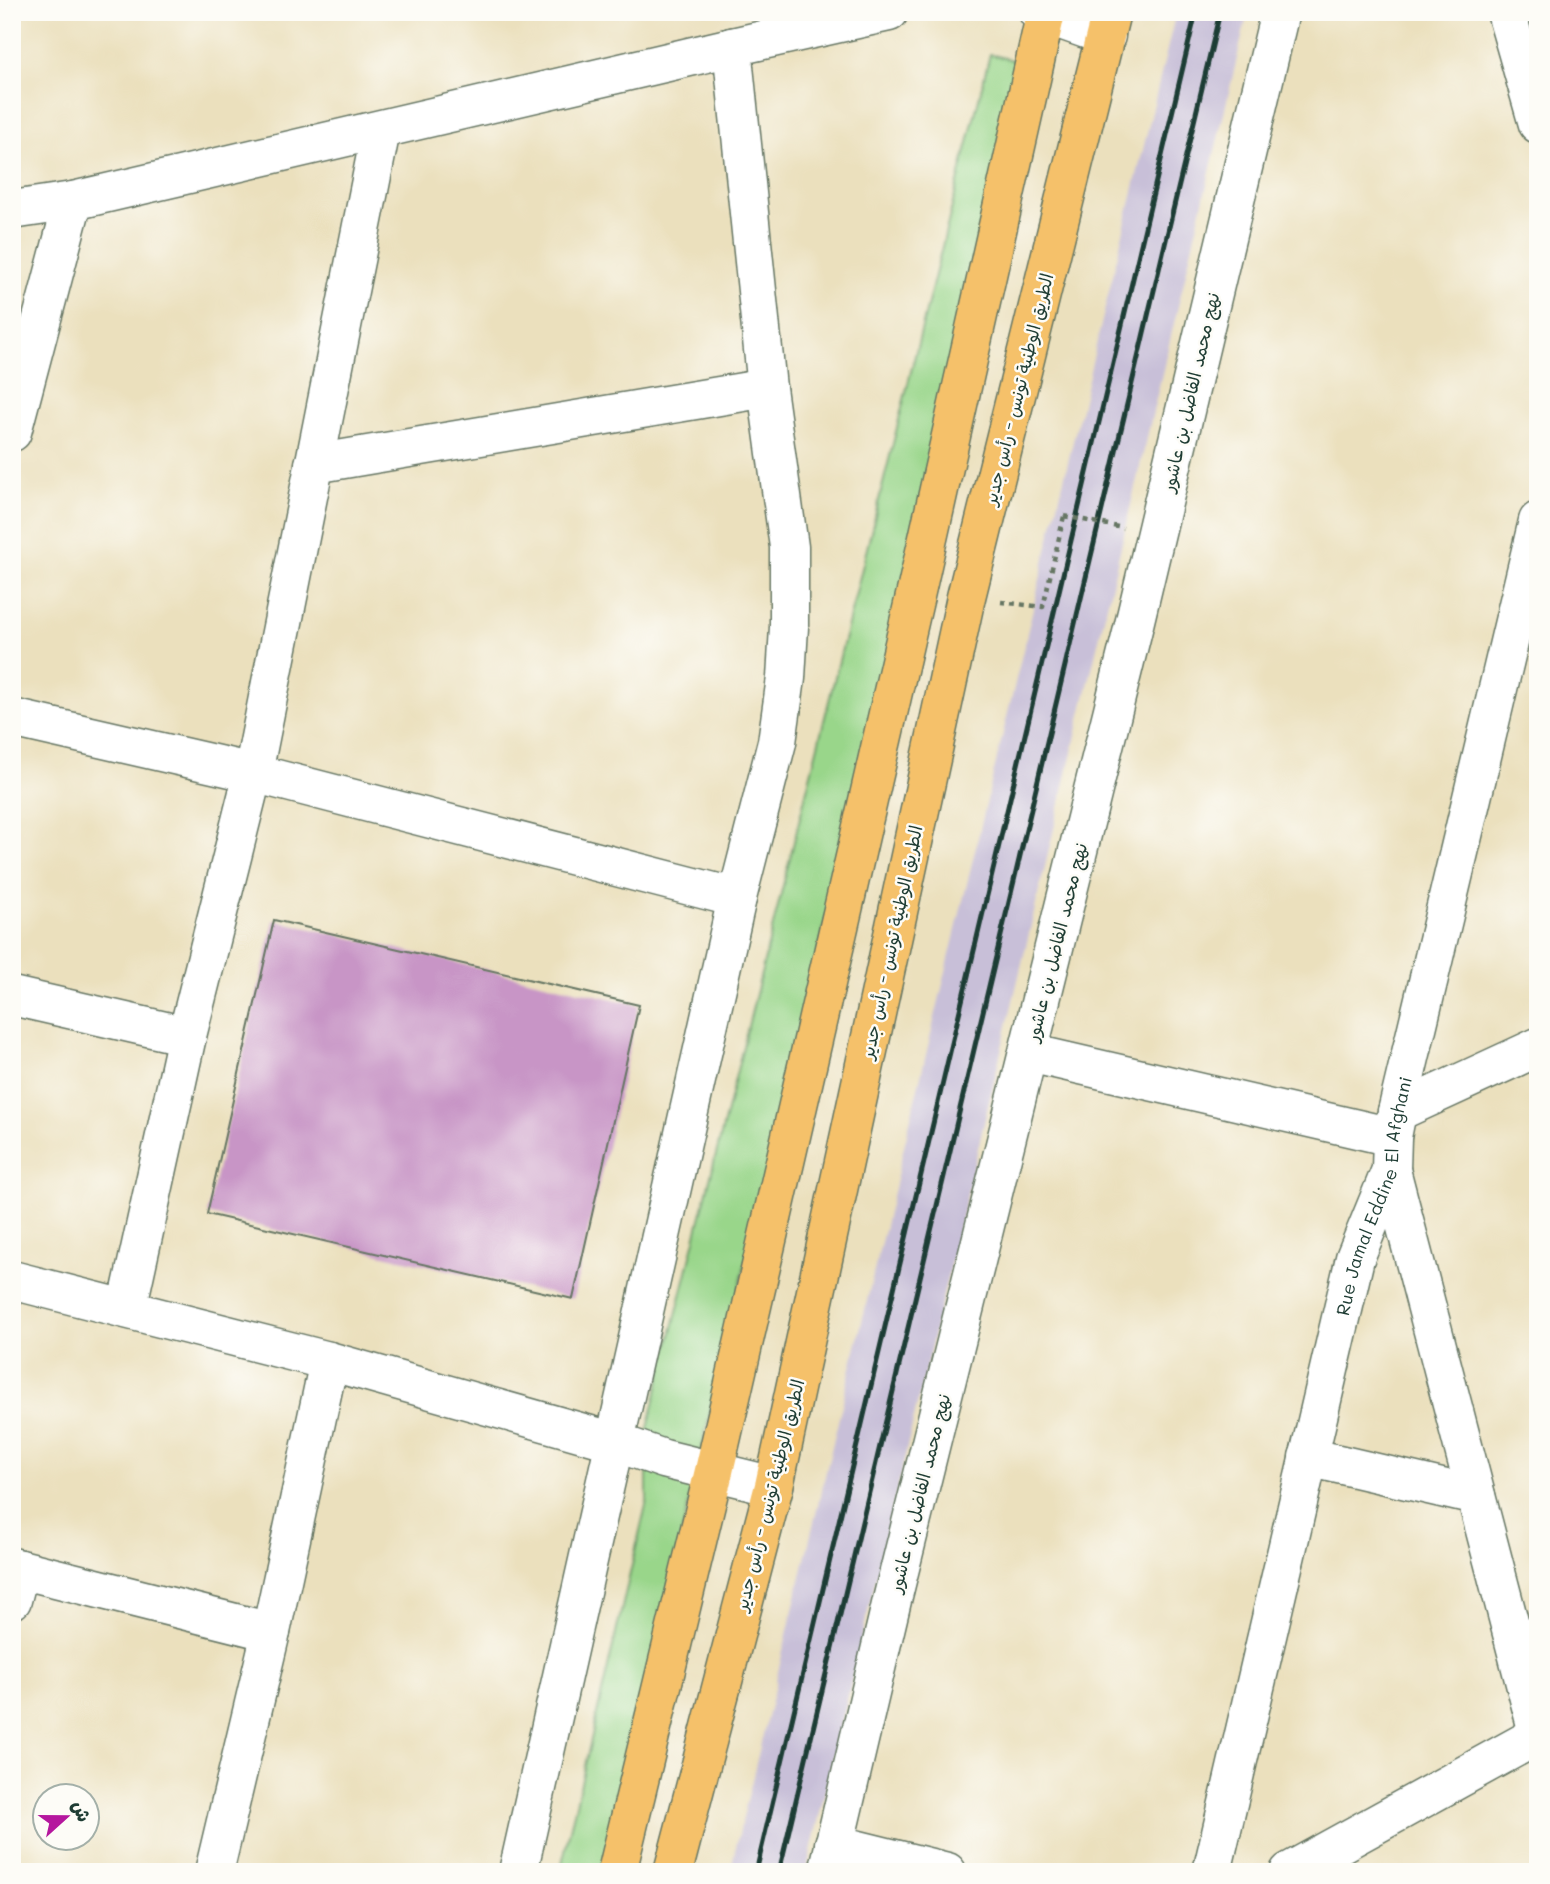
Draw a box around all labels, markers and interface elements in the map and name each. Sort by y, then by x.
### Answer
street label: الطريق الوطنية تونس - رأس جدير [977,271,1058,509]
street label: نهج محمد الفاضل بن عاشور [1155,290,1226,496]
street label: الطريق الوطنية تونس - رأس جدير [854,823,927,1063]
street label: نهج محمد الفاضل بن عاشور [1019,840,1093,1046]
street label: Rue Jamal Eddine El Afghani [1330,1074,1417,1318]
street label: الطريق الوطنية تونس - رأس جدير [728,1377,809,1615]
street label: نهج محمد الفاضل بن عاشور [882,1391,956,1597]
north arrow [32,1783,102,1853]
text: ش [67,1796,98,1825]

